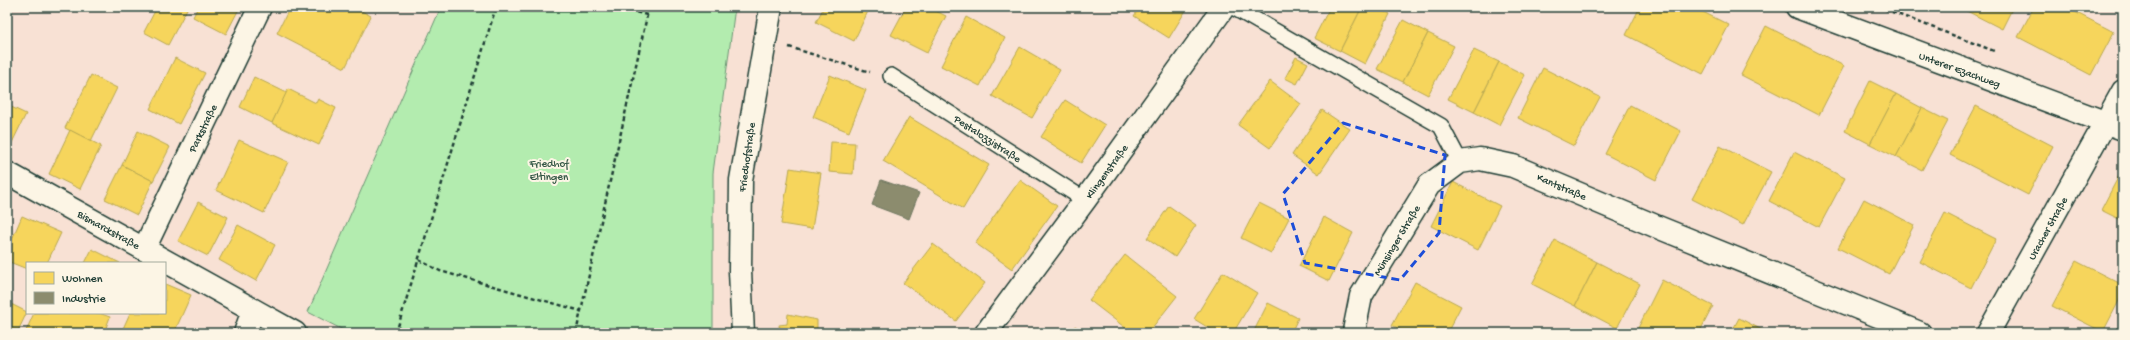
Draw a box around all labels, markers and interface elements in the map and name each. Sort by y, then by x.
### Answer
street label: Unterer Ezachweg [1917,51,2002,91]
street label: Parkstraße [187,103,221,156]
street label: Pestalozzistraße [950,113,1023,166]
street label: Friedhofstraße [736,121,759,194]
street label: Klingenstraße [1084,142,1132,202]
park label: Friedhof Eltingen [528,158,570,184]
street label: Kantstraße [1535,172,1588,204]
street label: Uracher Straße [2026,195,2071,263]
street label: Münsinger Straße [1372,203,1424,278]
street label: Bismarckstraße [74,208,142,253]
legend [26,262,166,314]
text: Wohnen [62,273,103,287]
text: Industrie [62,293,106,307]

